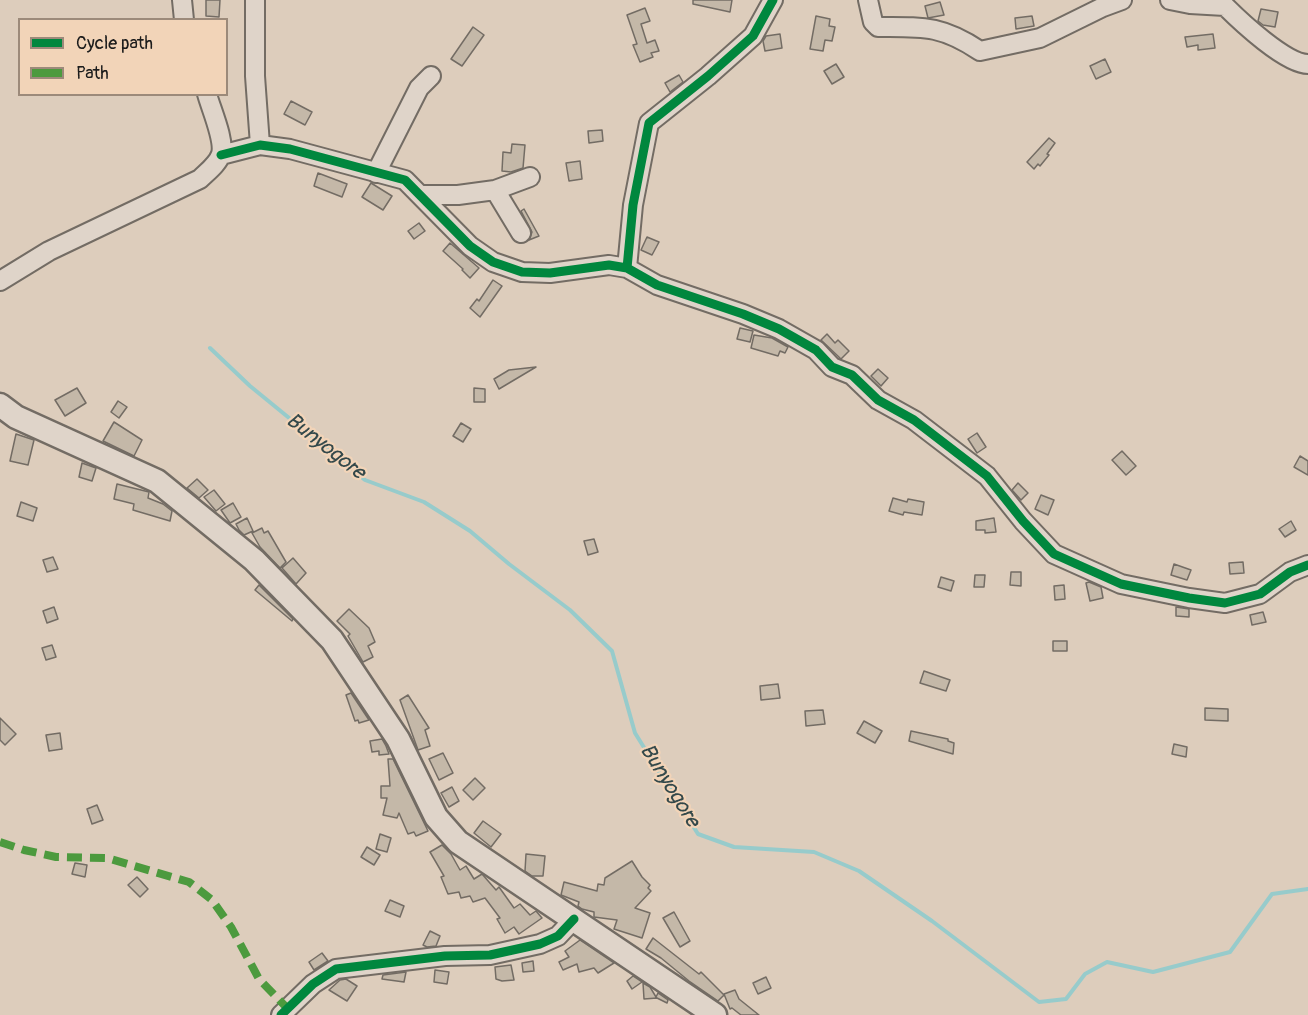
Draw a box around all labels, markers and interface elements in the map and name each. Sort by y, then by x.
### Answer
legend [18,18,228,96]
text: Cycle path [76,32,153,55]
text: Path [76,62,109,85]
water label: Bunyogore [280,408,370,486]
water label: Bunyogore [634,740,704,832]

